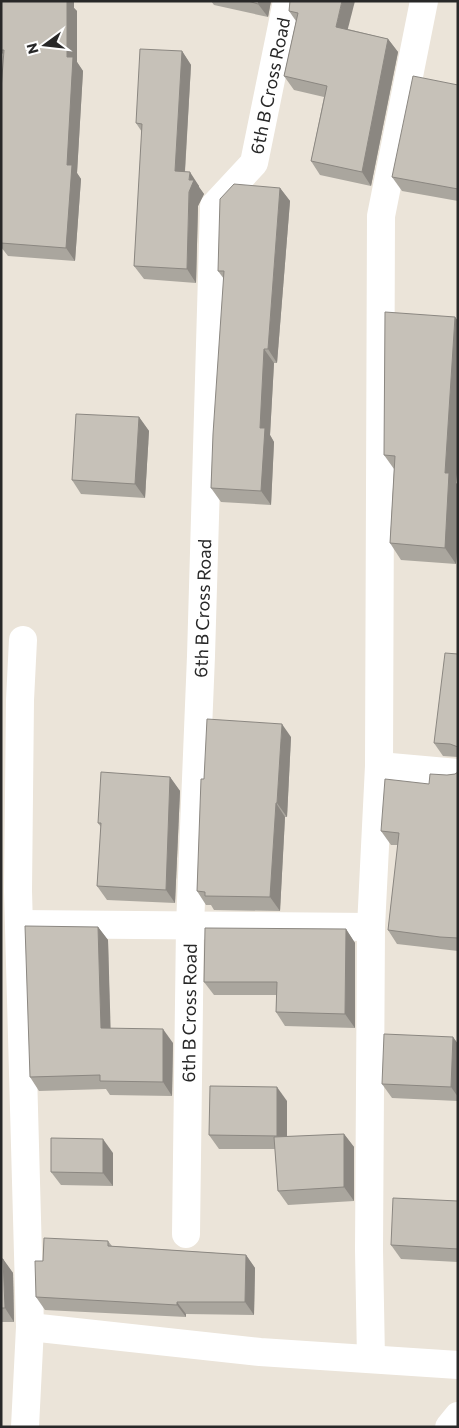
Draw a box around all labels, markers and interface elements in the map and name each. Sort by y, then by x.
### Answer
street label: 6th B Cross Road [245,16,294,156]
north arrow [20,20,70,70]
text: N [22,41,42,56]
street label: 6th B Cross Road [189,539,215,678]
street label: 6th B Cross Road [177,943,201,1083]

